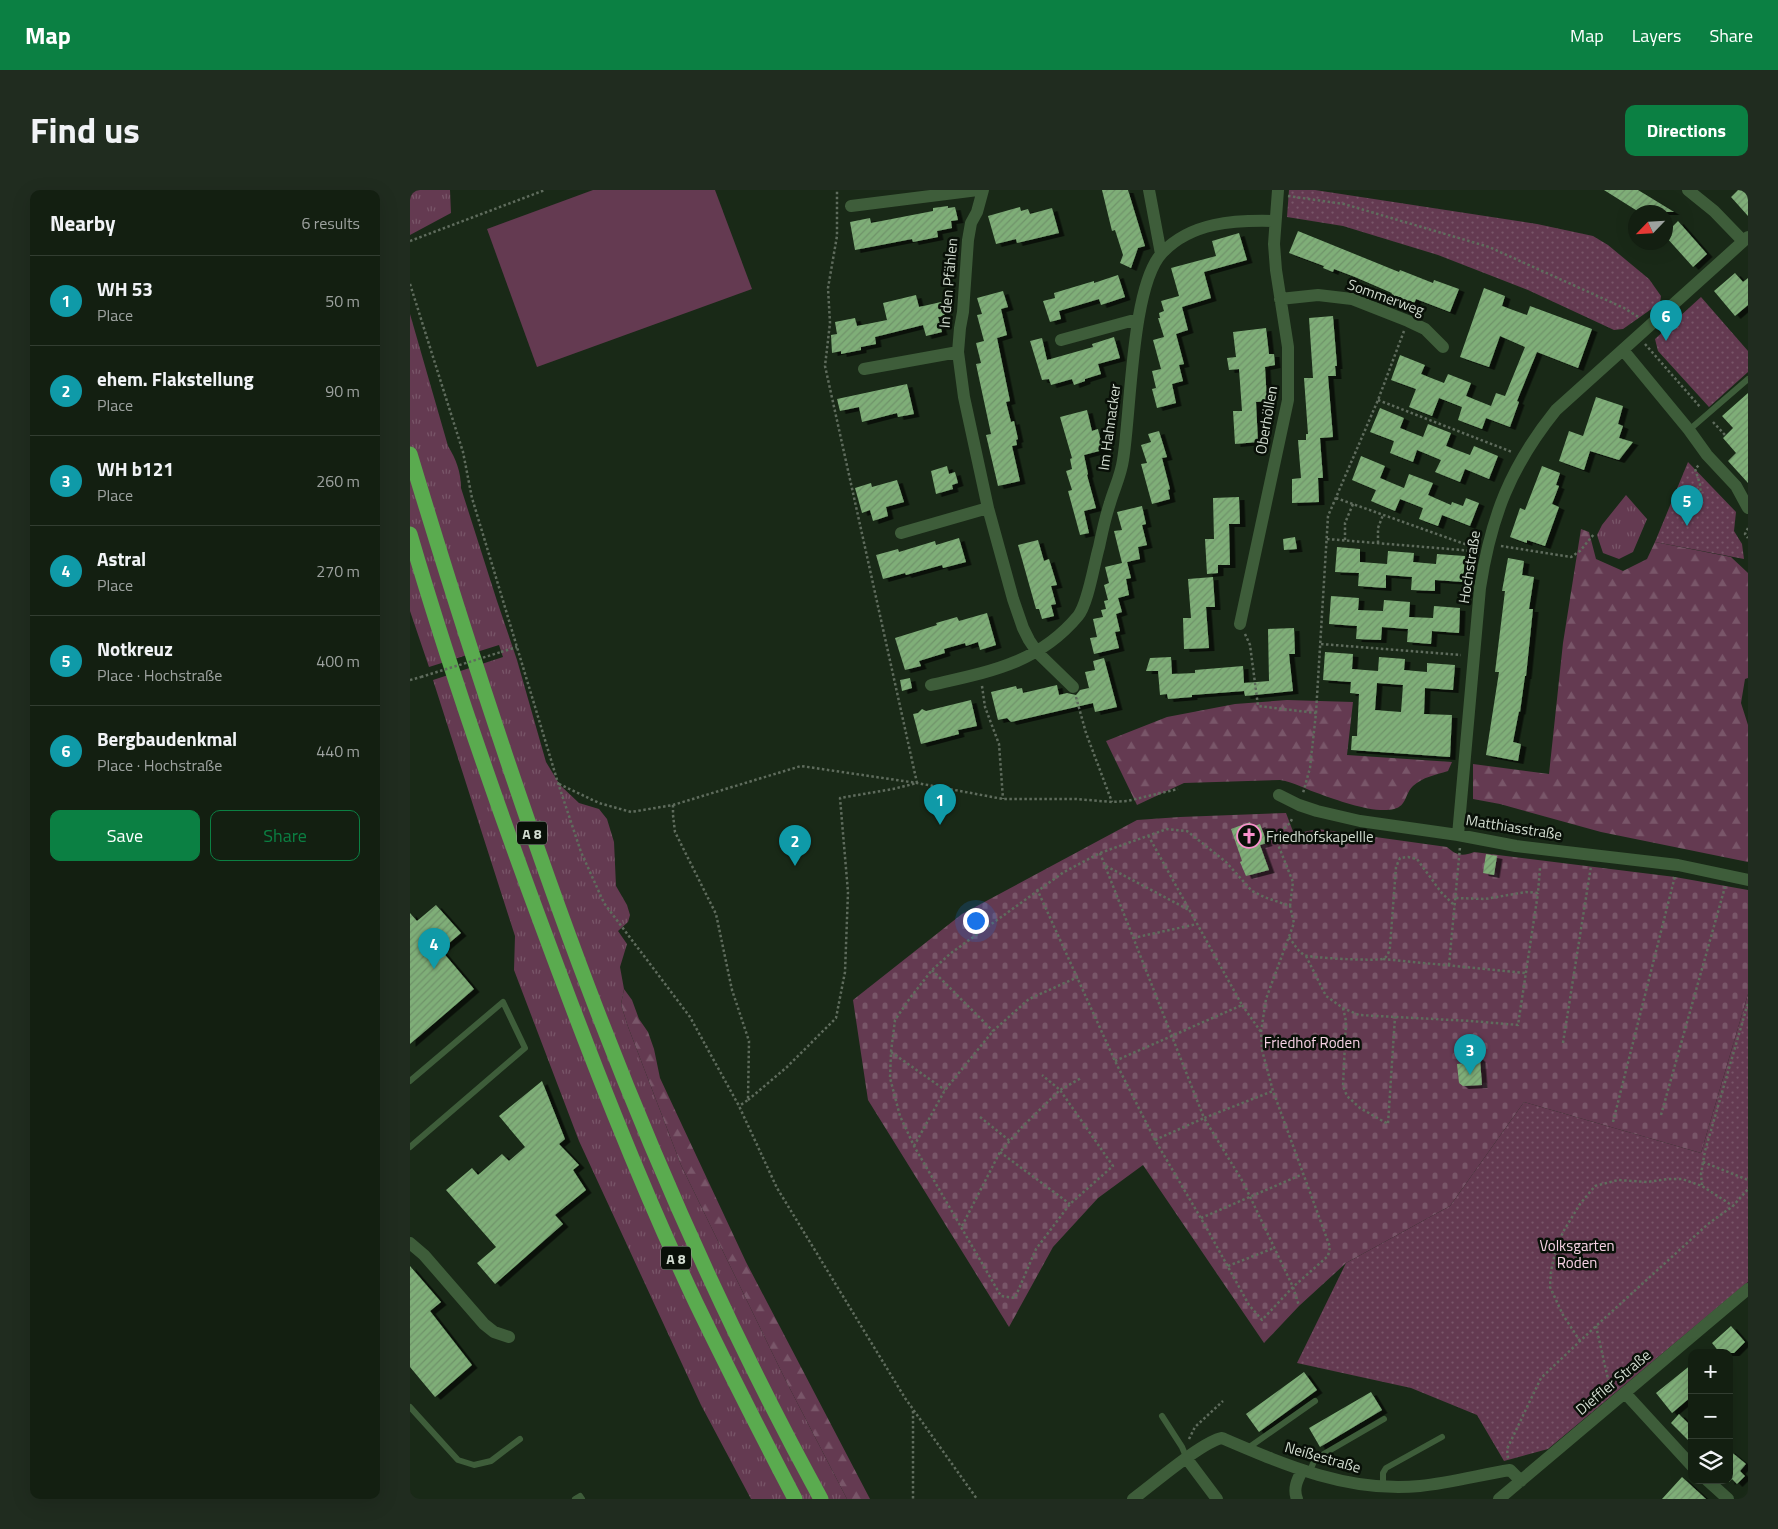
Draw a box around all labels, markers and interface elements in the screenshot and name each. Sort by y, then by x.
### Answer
text: Map [25,17,71,53]
text: Map [1570,22,1604,49]
text: Layers [1632,22,1681,49]
text: Share [1709,22,1753,49]
text: Find us [30,103,140,157]
button: Directions [1625,105,1748,156]
north arrow [1628,205,1673,250]
text: Nearby [50,207,115,239]
text: 6 results [301,211,360,235]
street label: In den Pfählen [933,237,963,329]
street label: Sommerweg [1344,272,1428,322]
text: WH 53 [97,274,153,303]
text: 1 [62,289,70,313]
text: 50 m [325,289,360,313]
pin: 6 [1650,300,1682,341]
text: Place [97,303,133,327]
text: ehem. Flakstellung [97,364,254,393]
text: 2 [62,379,70,403]
text: 90 m [325,379,360,403]
street label: Im Hahnacker [1092,382,1126,472]
street label: Oberhöllen [1249,384,1283,456]
text: Place [97,393,133,417]
text: WH b121 [97,454,174,483]
text: 3 [62,469,70,493]
text: 260 m [316,469,360,493]
text: Place [97,483,133,507]
pin: 5 [1671,485,1703,526]
street label: Hochstraße [1452,529,1486,605]
text: Astral [97,544,146,573]
text: 4 [62,559,70,583]
text: 270 m [316,559,360,583]
text: Place [97,573,133,597]
text: Notkreuz [97,634,173,663]
text: 5 [62,649,70,673]
text: 400 m [316,649,360,673]
text: Place · Hochstraße [97,663,222,687]
text: Bergbaudenkmal [97,724,237,753]
text: 6 [62,739,70,763]
text: 440 m [316,739,360,763]
text: Place · Hochstraße [97,753,222,777]
pin: 1 [924,784,956,825]
street label: Matthiasstraße [1464,808,1564,846]
button: Save [50,810,200,861]
button: Share [210,810,360,861]
road number: A 8 [517,822,547,844]
church icon: Friedhofskapellle [1236,823,1262,849]
pin: 2 [779,825,811,866]
place label: Friedhofskapellle [1266,825,1374,848]
your location [963,908,989,934]
pin: 4 [418,928,450,969]
park label: Friedhof Roden [1264,1031,1360,1054]
pin: 3 [1454,1034,1486,1075]
park label: Volksgarten Roden [1539,1234,1615,1274]
road number: A 8 [661,1246,691,1270]
street label: Dieffler Straße [1570,1344,1656,1420]
map controls [1688,1349,1733,1484]
button: + [1688,1349,1733,1394]
button: − [1688,1394,1733,1439]
street label: Neißestraße [1282,1435,1364,1479]
button: layers [1688,1439,1733,1484]

